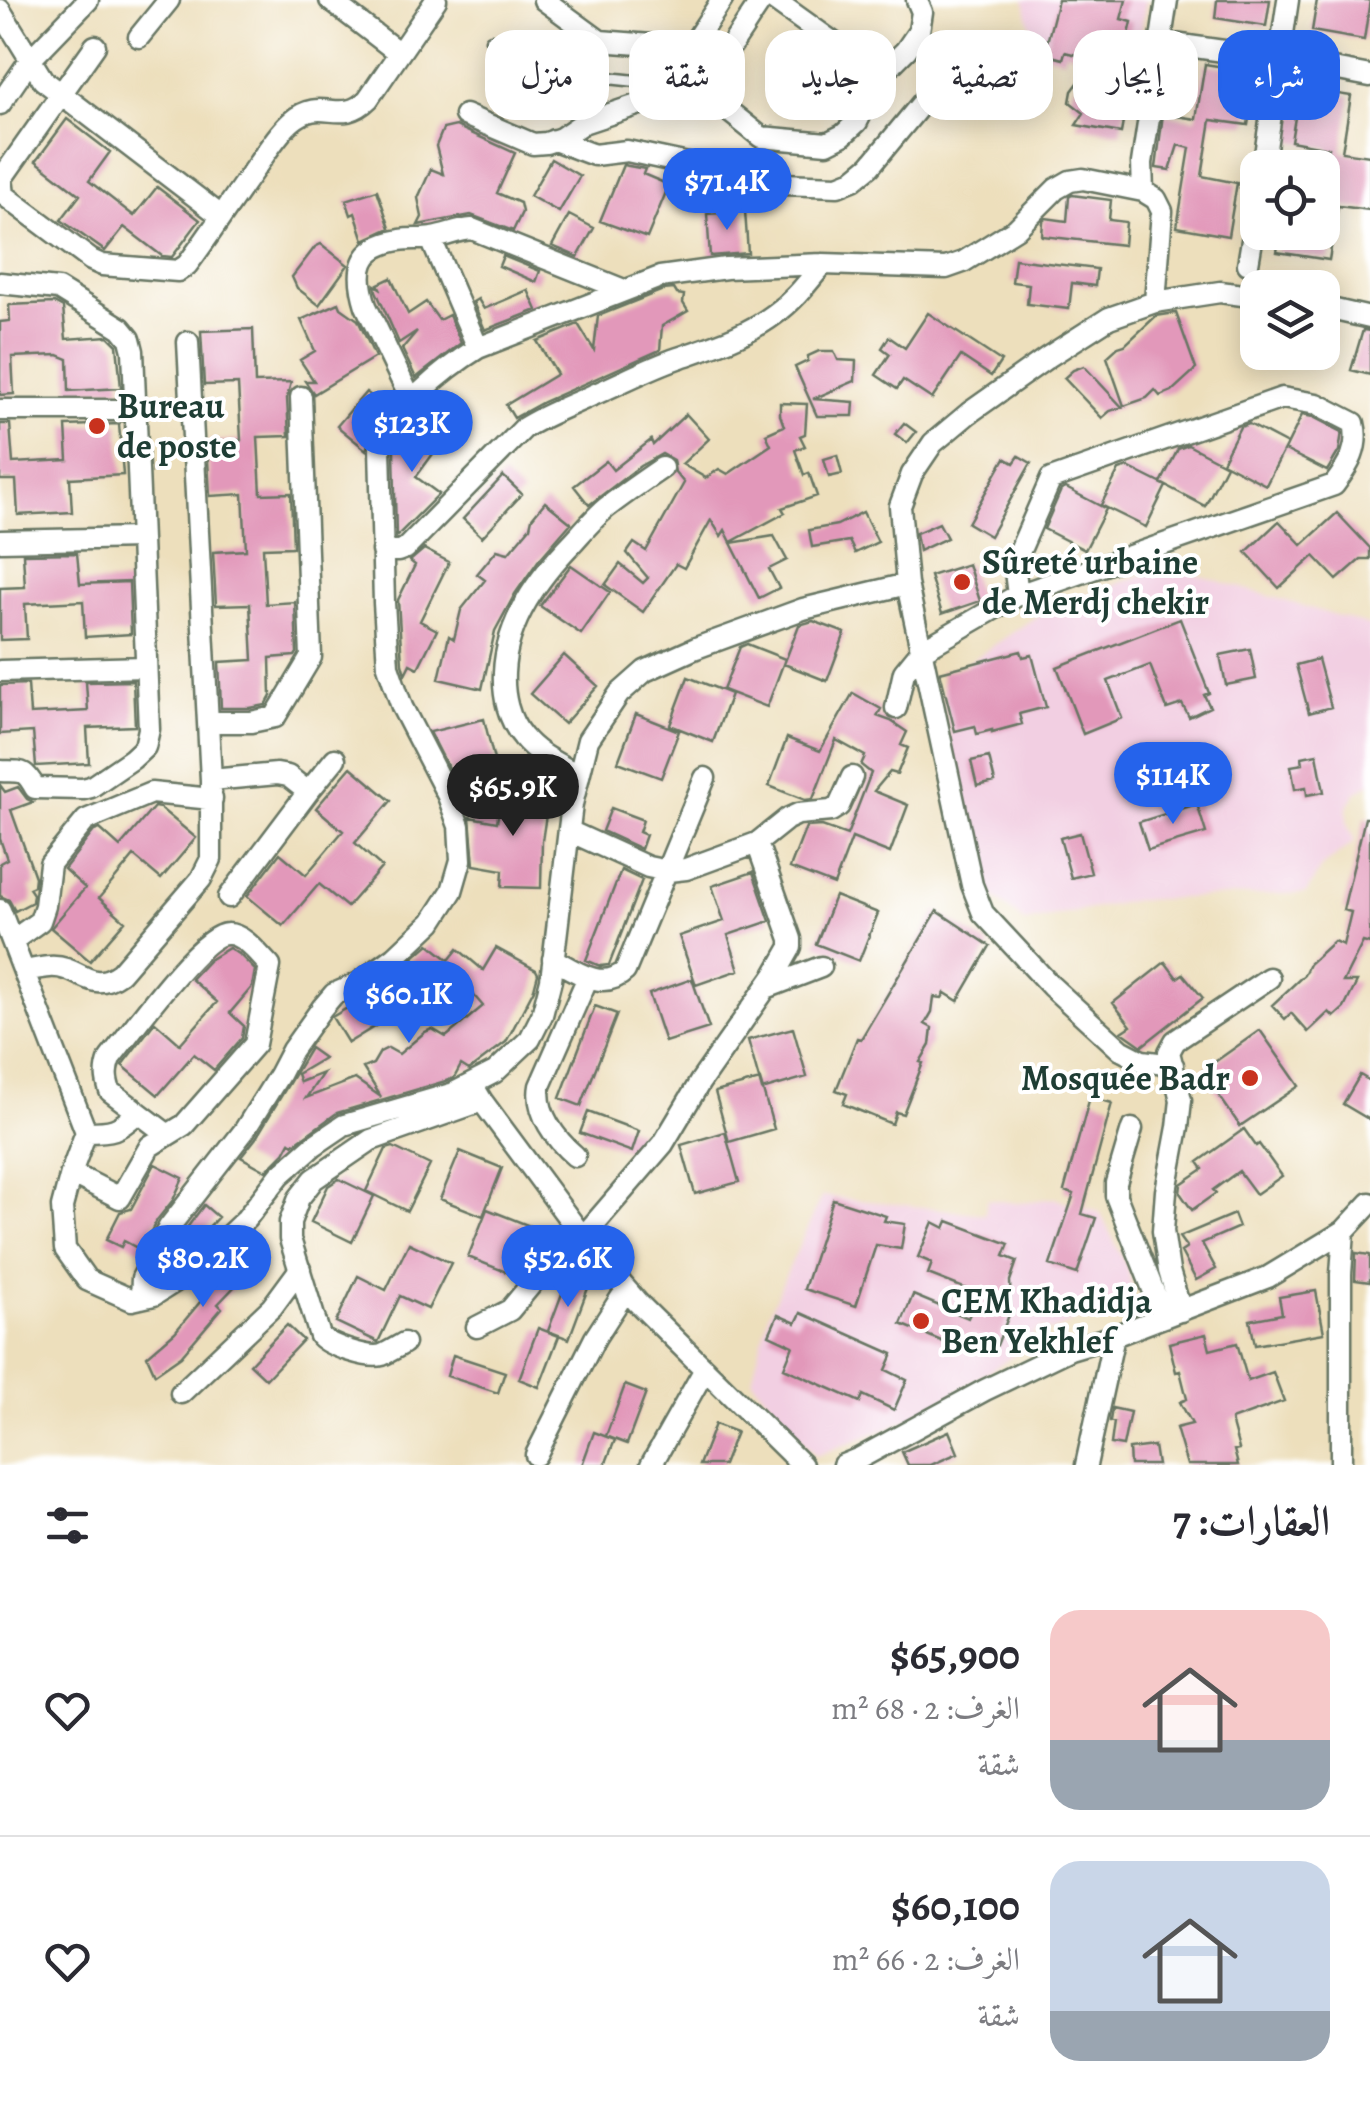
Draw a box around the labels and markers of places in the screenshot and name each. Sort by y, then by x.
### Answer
pin: $71.4K [646,148,808,233]
place label: Bureau de poste [117,382,237,470]
pin: $123K [342,390,482,475]
marker: Bureau de poste [86,415,108,437]
place label: Sûreté urbaine de Merdj chekir [982,538,1209,626]
marker: Sûreté urbaine de Merdj chekir [951,571,973,593]
pin: $114K [1103,742,1243,827]
pin: $65.9K [432,754,594,839]
pin: $60.1K [328,961,490,1046]
place label: Mosquée Badr [1021,1054,1230,1102]
marker: Mosquée Badr [1239,1067,1261,1089]
pin: $80.2K [122,1225,284,1310]
pin: $52.6K [487,1225,649,1310]
place label: CEM Khadidja Ben Yekhlef [941,1277,1152,1365]
marker: CEM Khadidja Ben Yekhlef [910,1310,932,1332]

